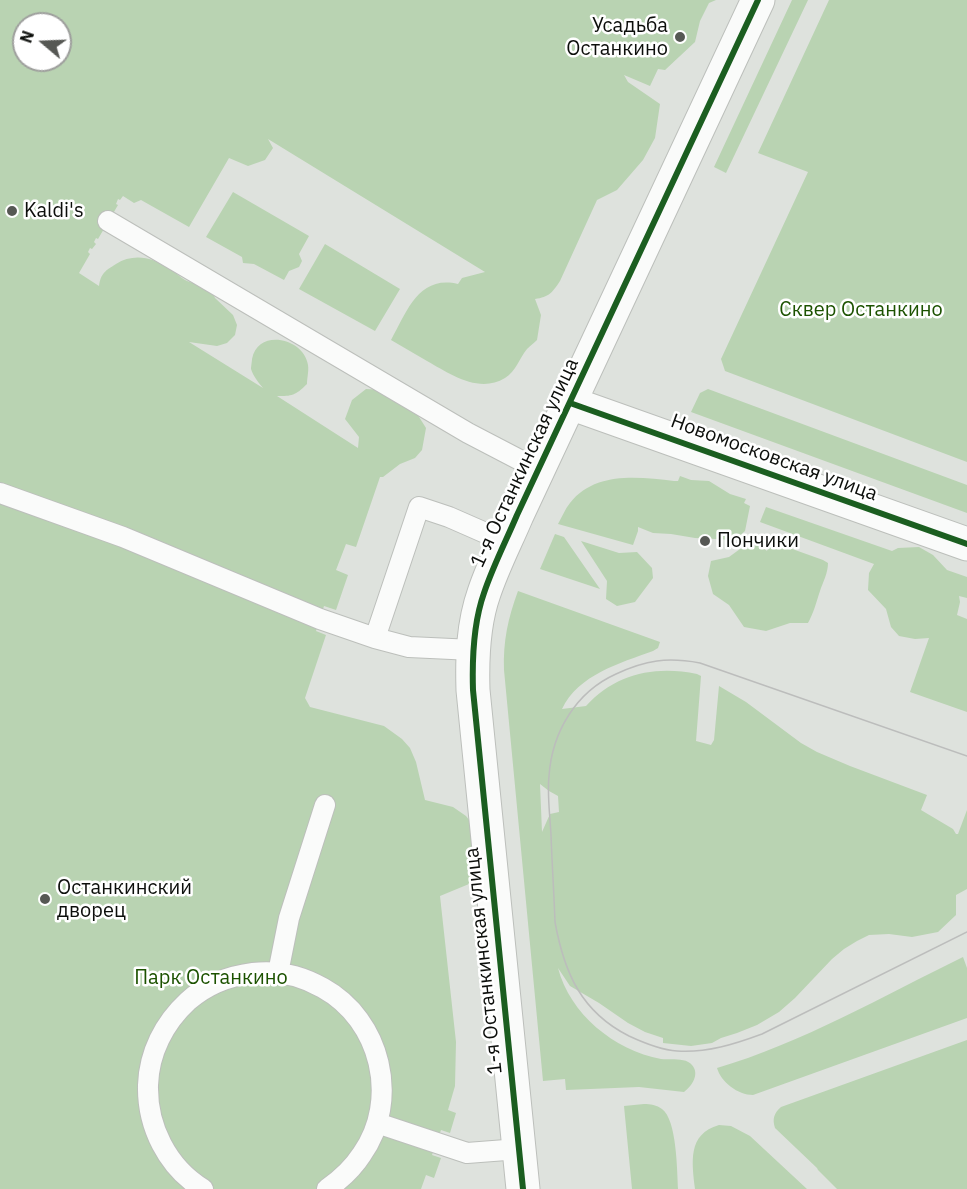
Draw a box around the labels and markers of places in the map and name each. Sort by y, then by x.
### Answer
place label: Усадьба Останкино [566,14,668,61]
marker: Усадьба Останкино [673,30,687,44]
place label: Kaldi's [24,199,84,223]
marker: Kaldi's [5,204,19,218]
place label: Пончики [717,529,799,553]
marker: Пончики [698,534,712,548]
place label: Останкинский дворец [57,876,192,923]
marker: Останкинский дворец [38,892,52,906]

